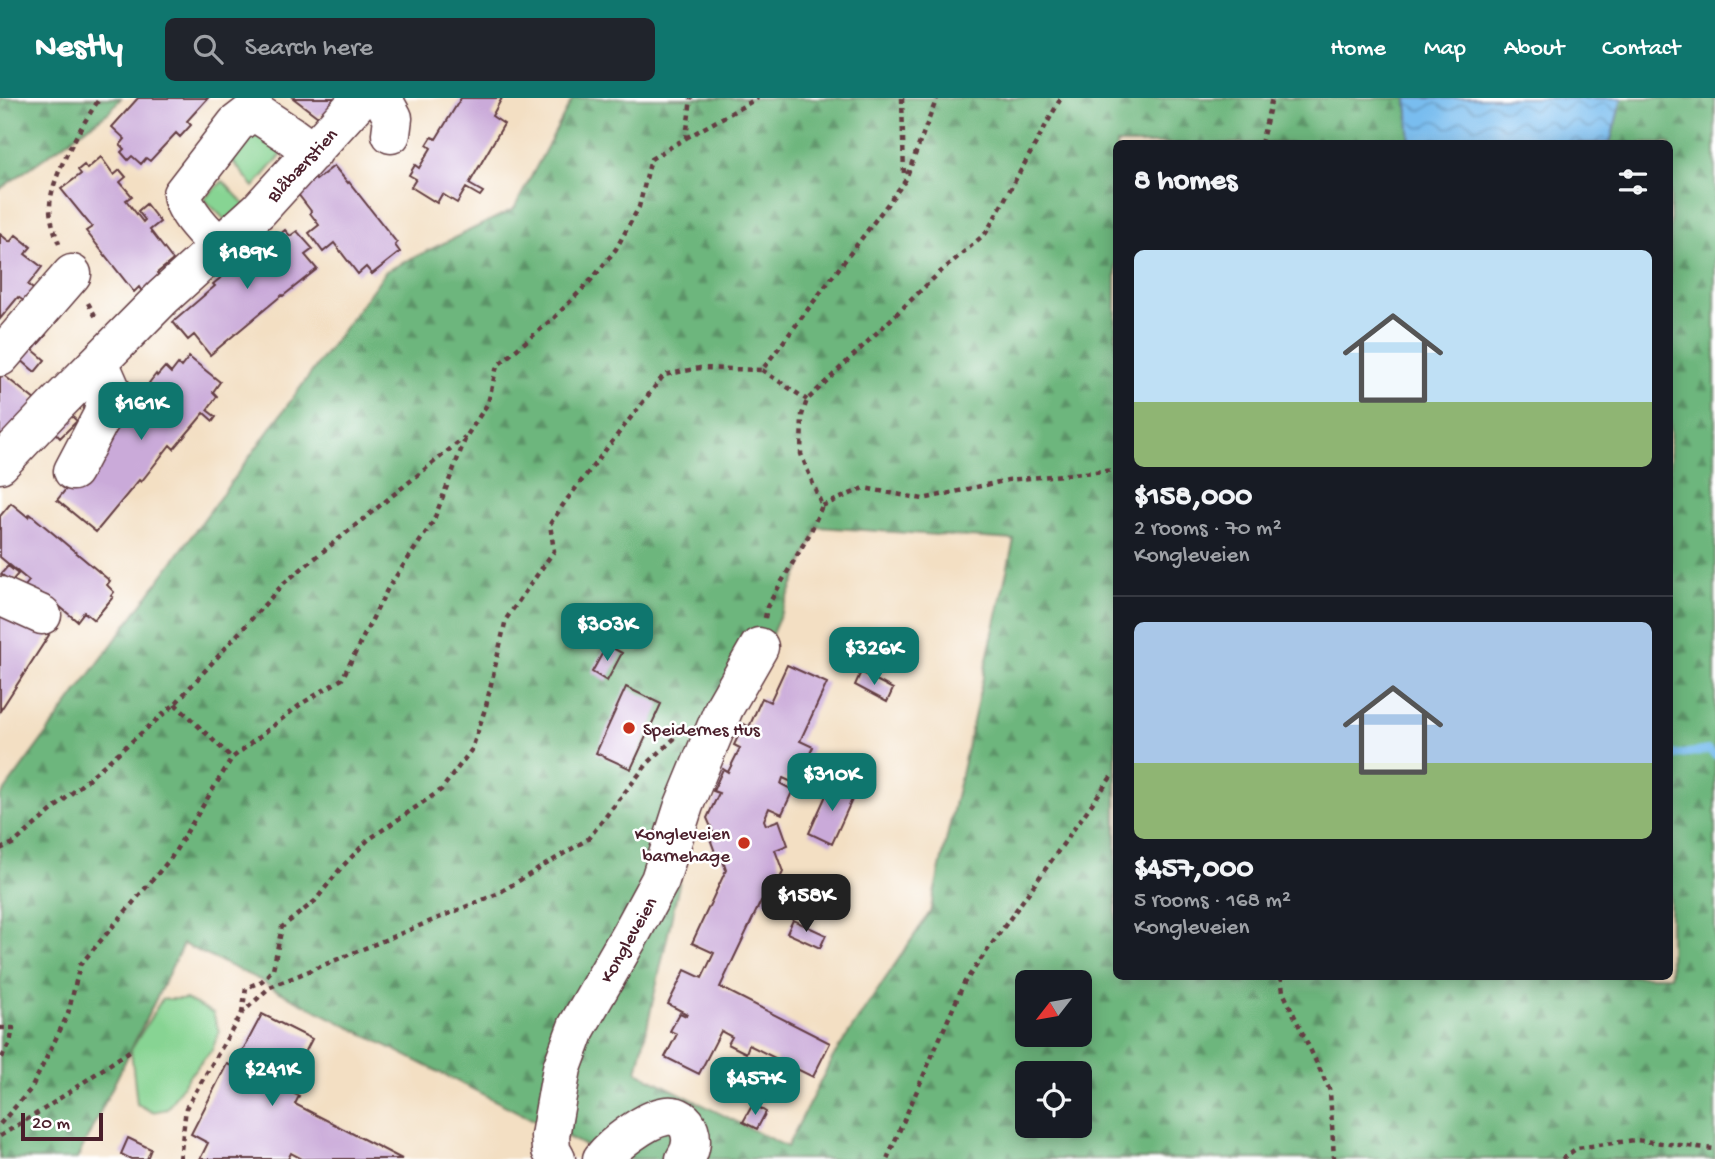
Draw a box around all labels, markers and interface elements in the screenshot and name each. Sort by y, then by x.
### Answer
search box [165,18,655,81]
text: Nestly [35,30,123,68]
icon: search [189,30,227,68]
text: Search here [245,34,373,65]
text: Home [1330,35,1386,64]
text: Map [1424,35,1466,64]
text: About [1504,35,1564,64]
text: Contact [1602,35,1680,64]
street label: Blåbærstien [263,124,344,209]
icon: filters [1614,163,1652,201]
text: 8 homes [1134,165,1237,200]
pin: $189K [198,232,296,291]
text: $189K [219,240,275,267]
icon: home [1330,295,1456,421]
pin: $161K [92,382,190,442]
text: $161K [114,391,168,418]
text: $158,000 [1134,481,1252,516]
text: 2 rooms · 70 m² [1134,516,1282,543]
text: Kongleveien [1134,543,1249,570]
pin: $303K [558,603,656,663]
text: $303K [577,612,637,639]
pin: $326K [825,628,923,687]
text: $326K [845,636,903,663]
icon: home [1330,667,1456,793]
marker: Speidernes Hus [621,720,637,736]
place label: Speidernes Hus [643,720,761,743]
pin: $310K [783,754,881,813]
text: $310K [803,762,861,789]
place label: Kongleveien barnehage [635,824,730,869]
marker: Kongleveien barnehage [736,835,752,851]
text: $457,000 [1134,853,1254,888]
pin: $158K [757,874,855,934]
text: $158K [778,883,834,910]
text: 5 rooms · 168 m² [1134,888,1291,915]
street label: Kongleveien [596,894,664,988]
text: Kongleveien [1134,915,1249,942]
north arrow [1015,970,1092,1046]
map controls [1015,970,1092,1138]
pin: $241K [223,1048,321,1108]
text: $241K [245,1057,299,1084]
pin: $457K [706,1058,804,1117]
button: locate [1015,1061,1092,1138]
text: $457K [726,1066,784,1093]
scale bar [21,1110,103,1142]
text: 20 m [32,1113,70,1136]

